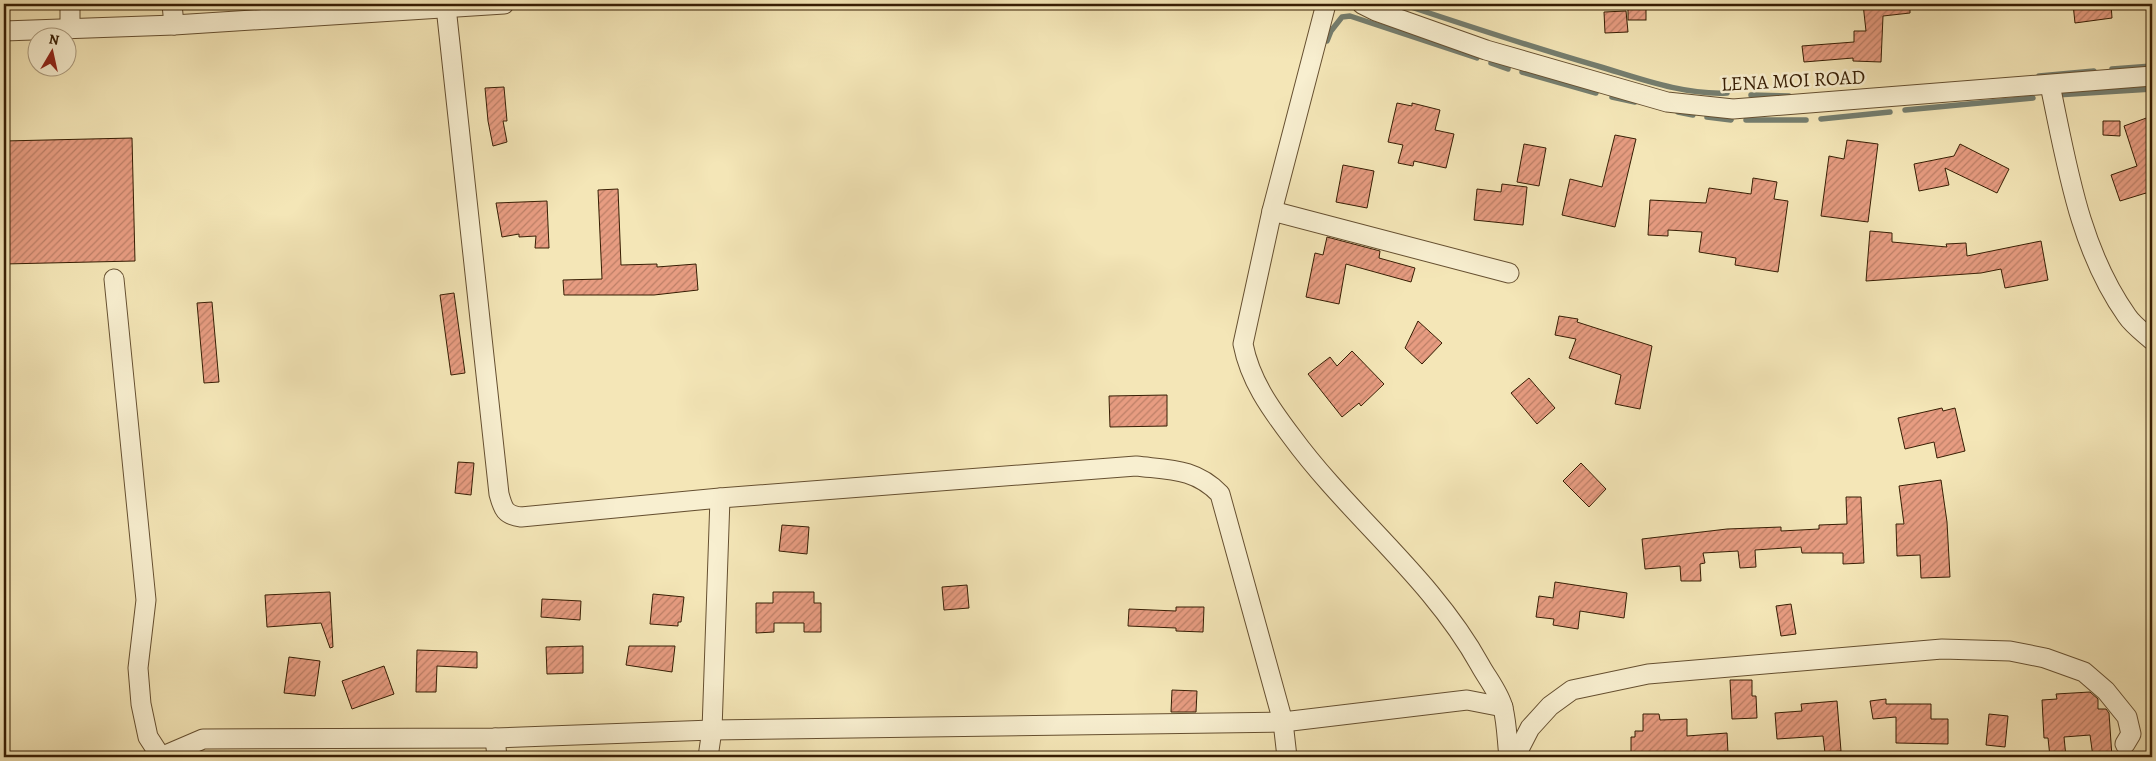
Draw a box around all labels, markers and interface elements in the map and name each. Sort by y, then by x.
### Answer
north arrow [28,28,78,78]
text: N [47,29,60,50]
street label: LENA MOI ROAD [1720,63,1866,98]

